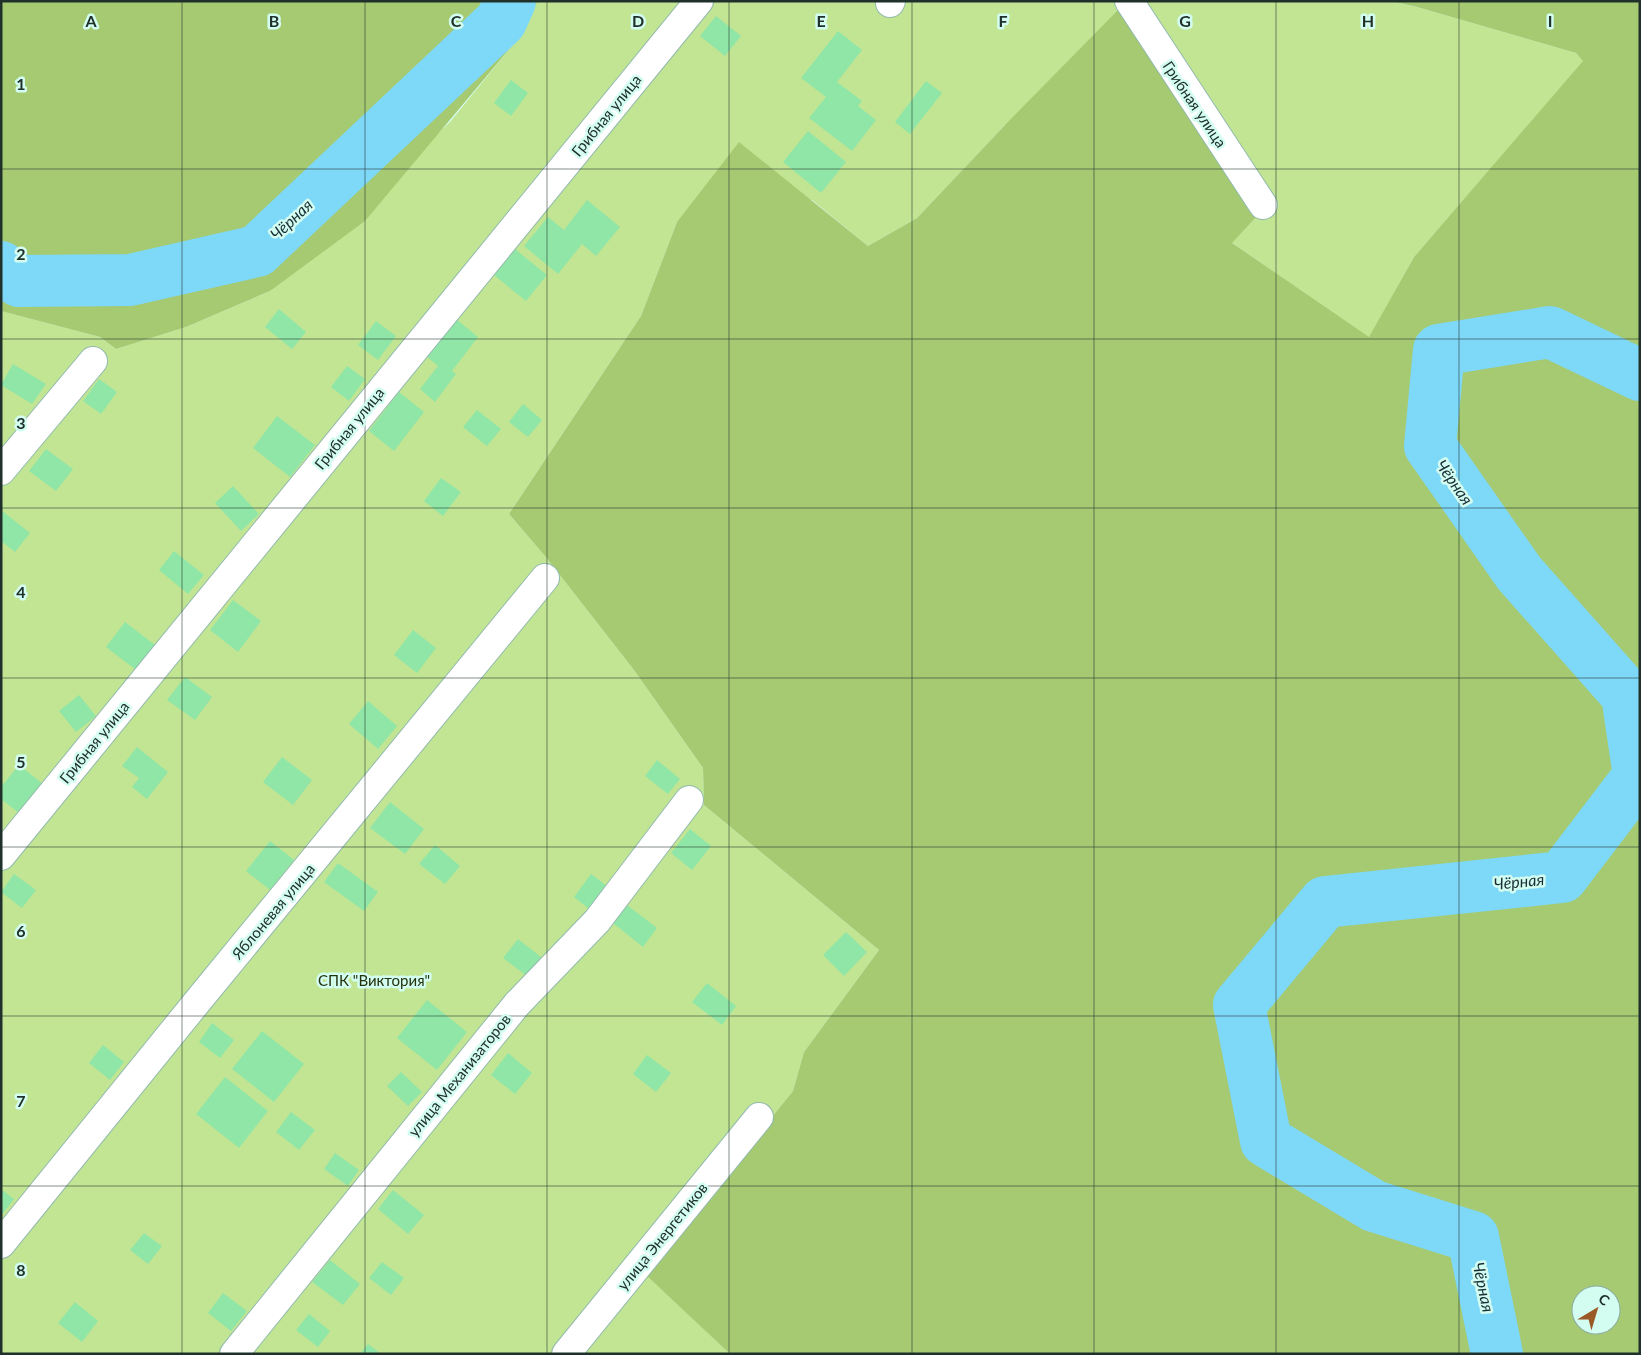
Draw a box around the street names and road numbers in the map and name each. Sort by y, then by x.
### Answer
street label: Грибная улица [1160,57,1230,151]
street label: Грибная улица [567,70,645,160]
street label: Грибная улица [310,383,388,473]
street label: Грибная улица [55,697,133,787]
street label: Яблоневая улица [227,860,318,963]
street label: улица Механизаторов [404,1010,514,1140]
street label: улица Энергетиков [613,1179,711,1293]

